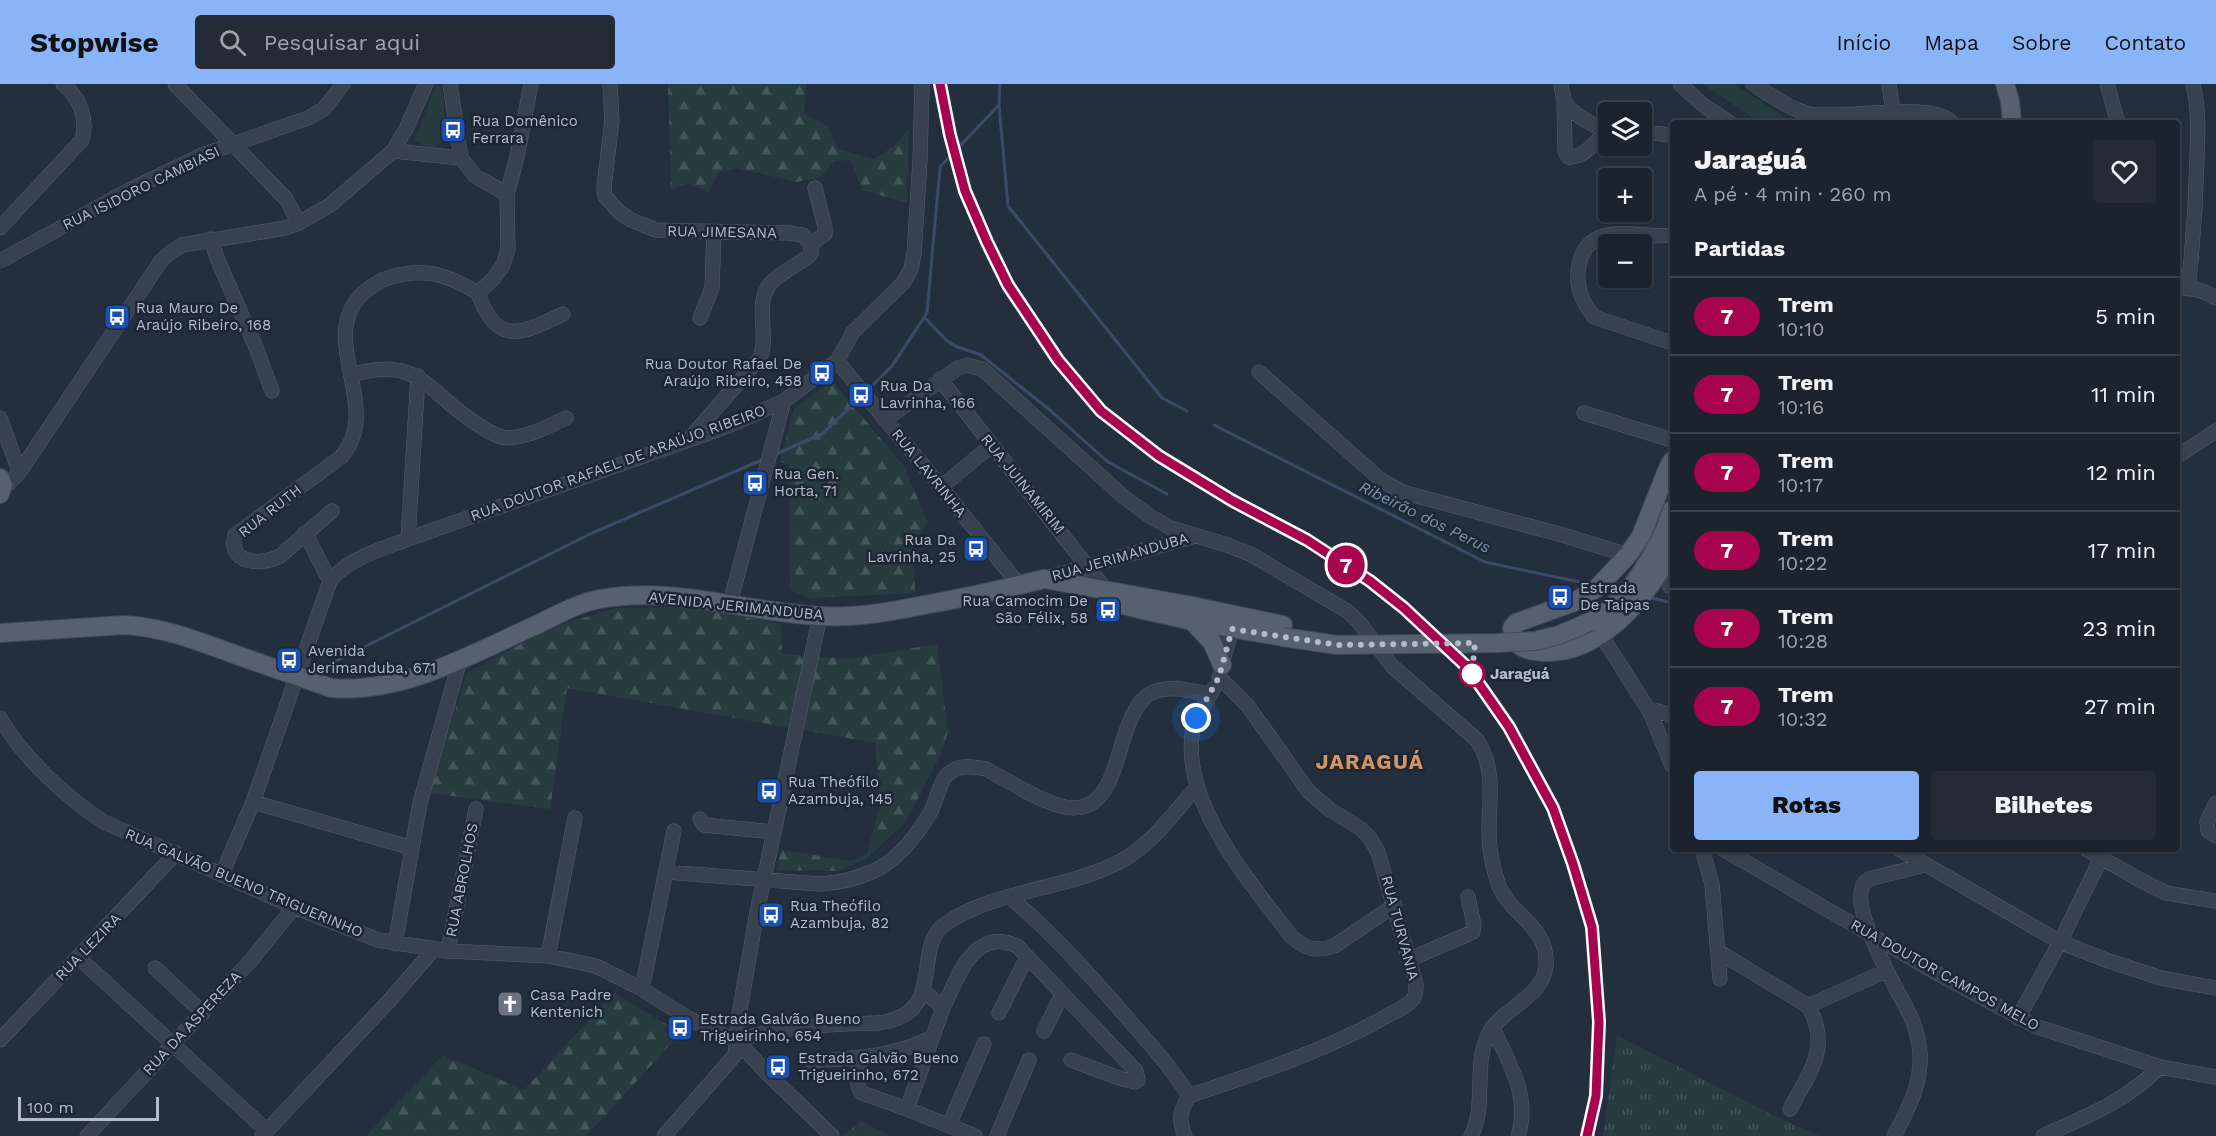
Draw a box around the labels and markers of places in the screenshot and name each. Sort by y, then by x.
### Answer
place label: Rua Domênico Ferrara [472,112,578,147]
bus stop icon: Rua Domênico Ferrara [438,115,468,145]
place label: Rua Mauro De Araújo Ribeiro, 168 [136,299,271,334]
bus stop icon: Rua Mauro De Araújo Ribeiro, 168 [102,302,132,332]
place label: Rua Doutor Rafael De Araújo Ribeiro, 458 [645,355,802,390]
bus stop icon: Rua Doutor Rafael De Araújo Ribeiro, 458 [807,358,837,388]
place label: Rua Da Lavrinha, 166 [880,377,975,412]
bus stop icon: Rua Da Lavrinha, 166 [846,380,876,410]
place label: Rua Gen. Horta, 71 [774,465,839,500]
bus stop icon: Rua Gen. Horta, 71 [740,468,770,498]
place label: Rua Da Lavrinha, 25 [867,531,956,566]
bus stop icon: Rua Da Lavrinha, 25 [961,534,991,564]
place label: Estrada De Taipas [1580,579,1650,614]
bus stop icon: Estrada De Taipas [1545,582,1575,612]
place label: Rua Camocim De São Félix, 58 [962,592,1088,627]
bus stop icon: Rua Camocim De São Félix, 58 [1093,595,1123,625]
place label: Avenida Jerimanduba, 671 [308,642,436,677]
bus stop icon: Avenida Jerimanduba, 671 [274,645,304,675]
marker: Jaraguá [1459,661,1485,687]
place label: Jaraguá [1490,665,1550,683]
place label: Rua Theófilo Azambuja, 145 [788,773,892,808]
bus stop icon: Rua Theófilo Azambuja, 145 [754,776,784,806]
place label: Rua Theófilo Azambuja, 82 [790,897,889,932]
bus stop icon: Rua Theófilo Azambuja, 82 [756,900,786,930]
place label: Casa Padre Kentenich [530,986,612,1021]
church icon: Casa Padre Kentenich [495,989,525,1019]
place label: Estrada Galvão Bueno Trigueirinho, 654 [700,1010,861,1045]
bus stop icon: Estrada Galvão Bueno Trigueirinho, 654 [665,1013,695,1043]
place label: Estrada Galvão Bueno Trigueirinho, 672 [798,1049,959,1084]
bus stop icon: Estrada Galvão Bueno Trigueirinho, 672 [763,1052,793,1082]

